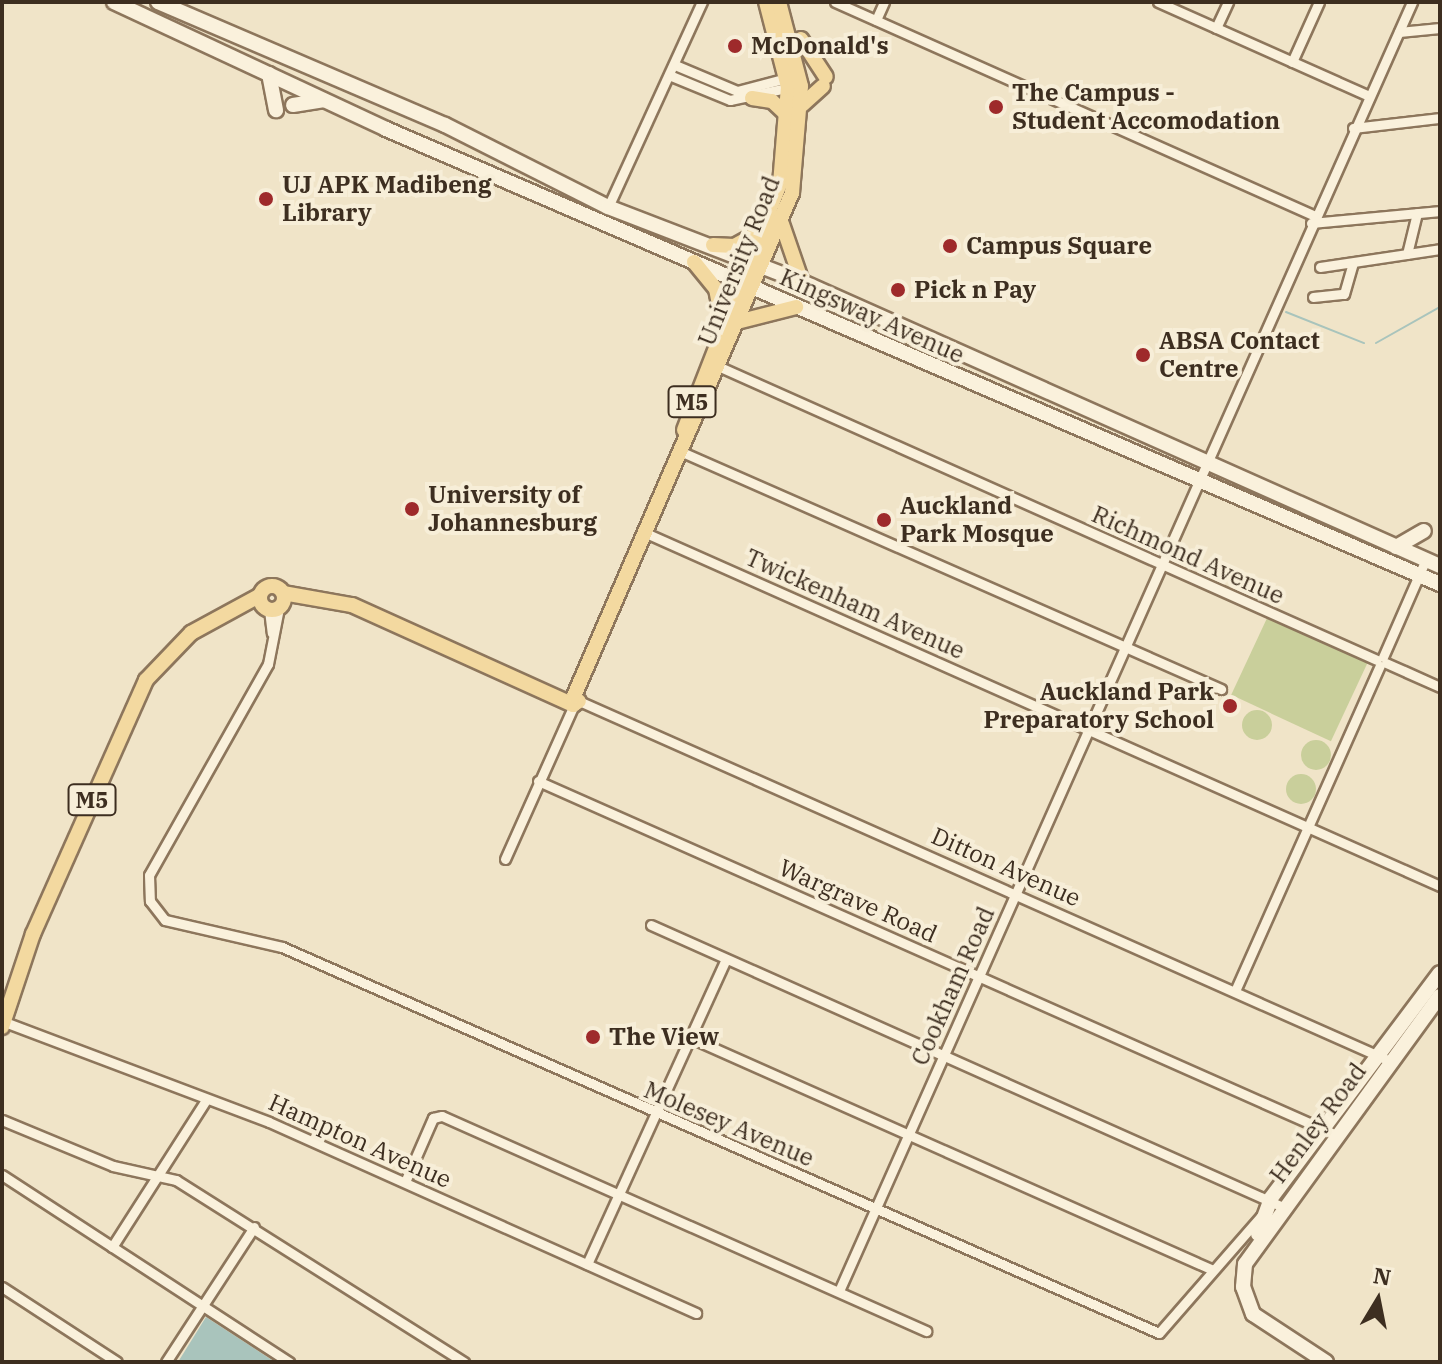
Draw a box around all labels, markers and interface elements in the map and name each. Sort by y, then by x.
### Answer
place label: McDonald's [751,32,889,60]
marker: McDonald's [726,37,744,55]
place label: The Campus - Student Accomodation [1012,79,1280,135]
marker: The Campus - Student Accomodation [987,98,1005,116]
place label: UJ APK Madibeng Library [282,171,492,227]
street label: University Road [692,172,786,350]
marker: UJ APK Madibeng Library [257,190,275,208]
place label: Campus Square [966,232,1152,260]
marker: Campus Square [941,237,959,255]
street label: Kingsway Avenue [775,262,969,370]
place label: Pick n Pay [914,276,1036,304]
marker: Pick n Pay [889,281,907,299]
place label: ABSA Contact Centre [1159,327,1320,383]
marker: ABSA Contact Centre [1134,346,1152,364]
road number: M5 [666,384,718,420]
place label: University of Johannesburg [428,481,597,537]
place label: Auckland Park Mosque [900,492,1054,548]
marker: University of Johannesburg [403,500,421,518]
street label: Richmond Avenue [1087,500,1289,610]
marker: Auckland Park Mosque [875,511,893,529]
street label: Twickenham Avenue [741,543,969,665]
place label: Auckland Park Preparatory School [984,678,1214,734]
marker: Auckland Park Preparatory School [1221,697,1239,715]
road number: M5 [66,782,118,818]
street label: Ditton Avenue [927,821,1085,913]
street label: Wargrave Road [774,853,942,949]
street label: Cookham Road [905,902,1001,1070]
place label: The View [609,1023,719,1051]
marker: The View [584,1028,602,1046]
street label: Henley Road [1264,1057,1372,1189]
street label: Molesey Avenue [640,1075,818,1173]
street label: Hampton Avenue [264,1088,456,1194]
north arrow [1338,1260,1418,1340]
text: N [1371,1260,1393,1292]

